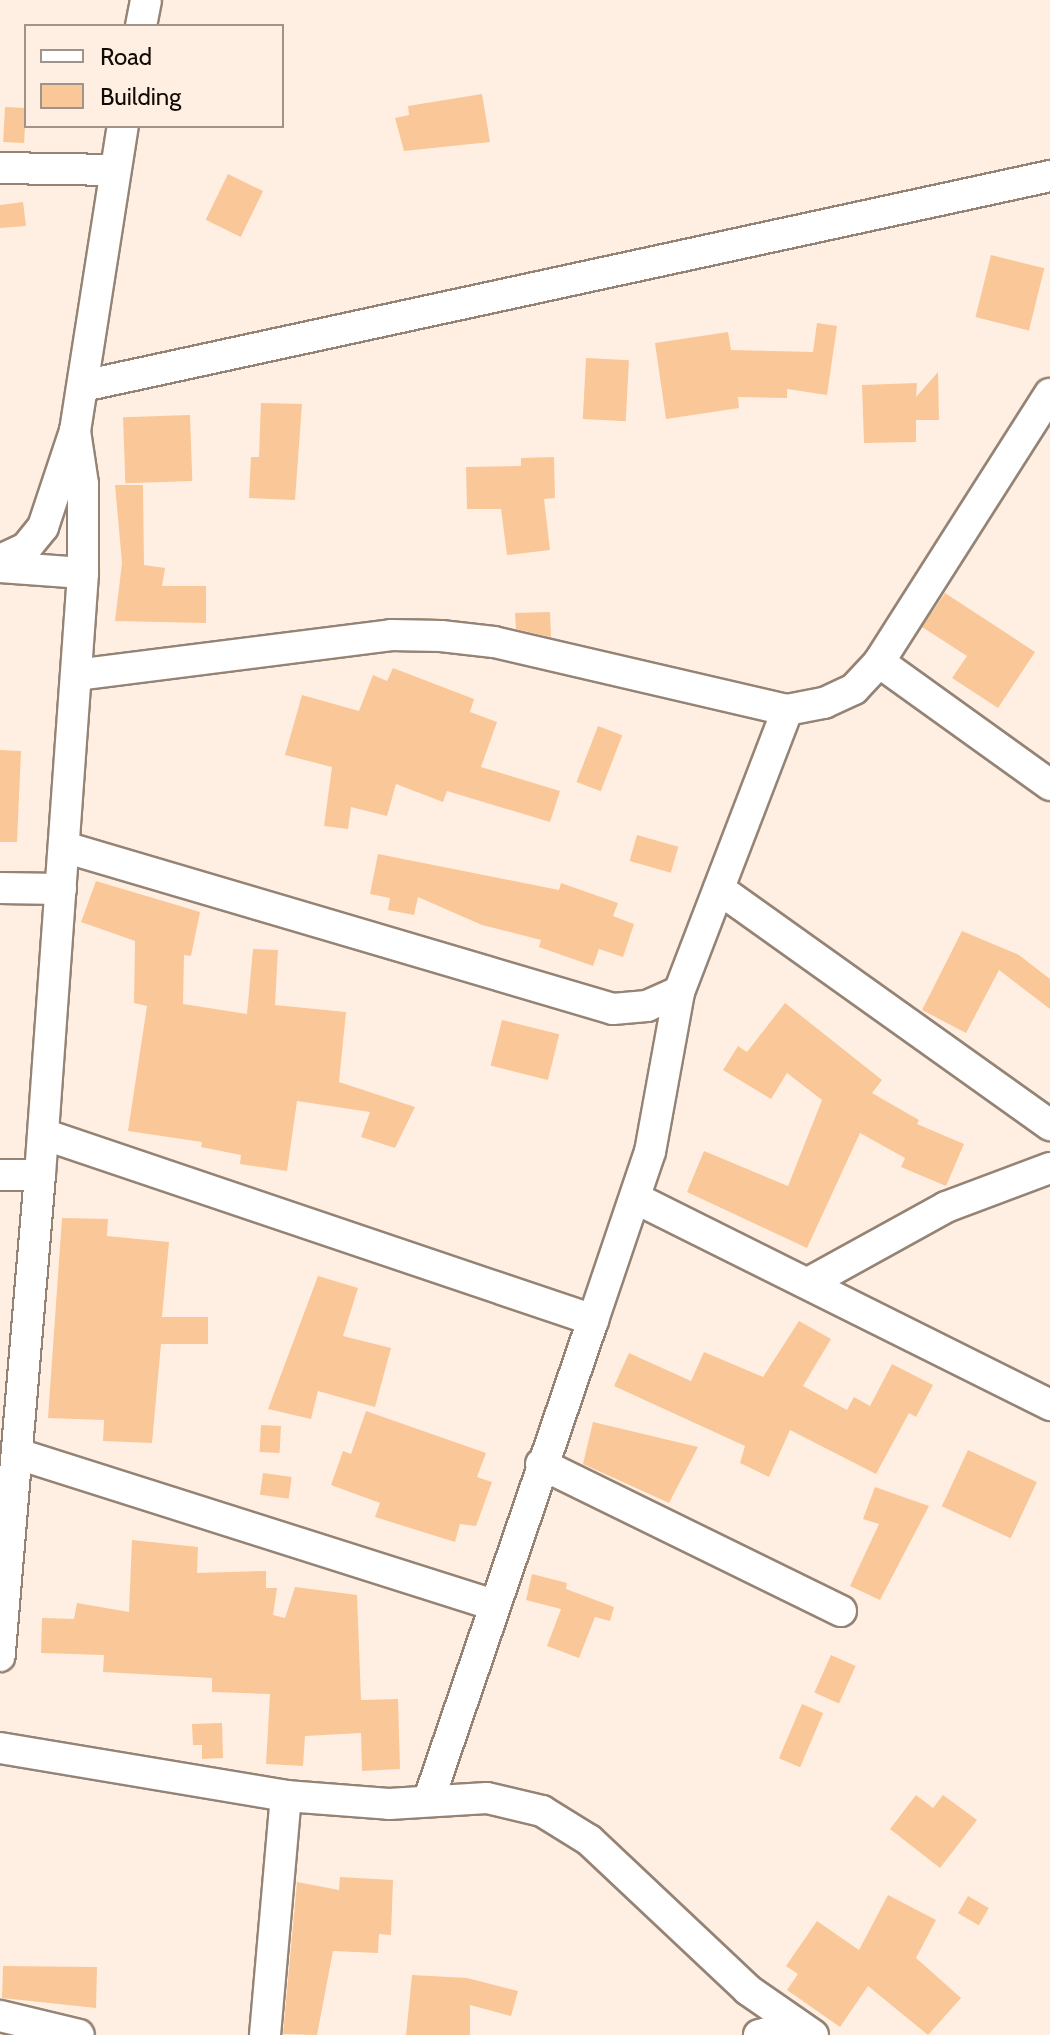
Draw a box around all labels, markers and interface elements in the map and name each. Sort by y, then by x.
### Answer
legend [24,24,284,128]
text: Road [100,42,152,71]
text: Building [100,82,181,111]

